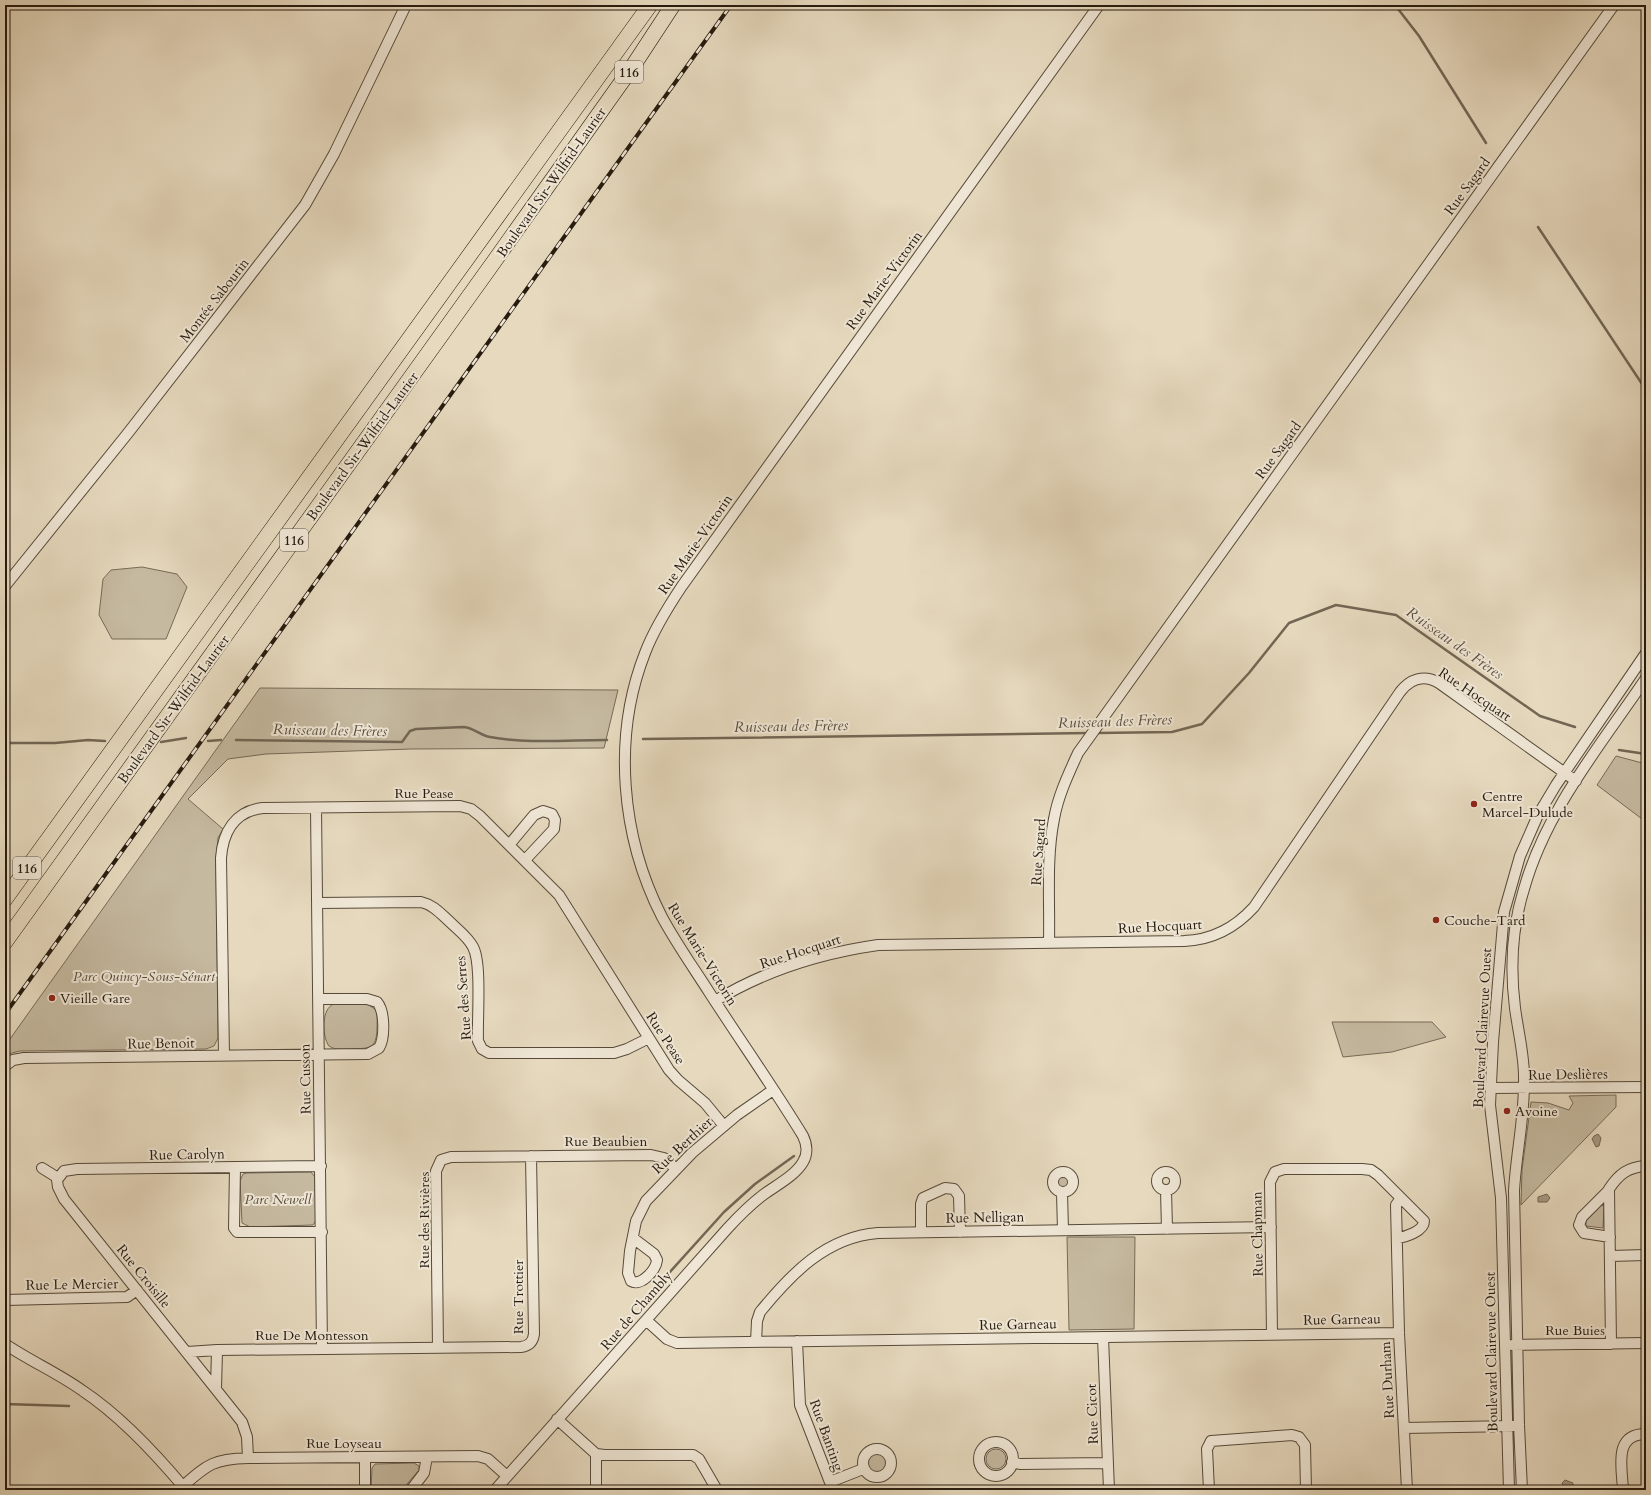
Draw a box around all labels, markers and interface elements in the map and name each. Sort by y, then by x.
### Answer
road number: 116 [615,61,643,83]
street label: Boulevard Sir-Wilfrid-Laurier [492,103,611,261]
street label: Rue Sagard [1440,153,1495,219]
street label: Rue Marie-Victorin [842,227,927,334]
street label: Montée Sabourin [175,254,253,347]
street label: Boulevard Sir-Wilfrid-Laurier [302,368,423,524]
street label: Rue Sagard [1251,417,1306,483]
street label: Rue Marie-Victorin [654,490,737,598]
road number: 116 [280,529,308,551]
water label: Ruisseau des Frères [1402,602,1508,684]
street label: Boulevard Sir-Wilfrid-Laurier [113,631,234,787]
street label: Rue Hocquart [1435,663,1515,726]
water label: Ruisseau des Frères [1058,709,1172,733]
water label: Ruisseau des Frères [734,715,848,737]
water label: Ruisseau des Frères [273,719,387,741]
street label: Rue Pease [394,784,454,803]
place label: Centre Marcel-Dulude [1482,787,1573,822]
marker: Centre Marcel-Dulude [1469,799,1479,809]
street label: Rue Sagard [1027,817,1050,886]
road number: 116 [13,857,41,879]
street label: Rue Marie-Victorin [663,899,742,1009]
place label: Couche-Tard [1444,911,1526,930]
street label: Rue Hocquart [1118,915,1203,938]
marker: Couche-Tard [1431,915,1441,925]
street label: Rue Hocquart [757,929,844,973]
street label: Boulevard Clairevue Ouest [1469,947,1496,1108]
street label: Rue des Serres [451,955,476,1041]
park label: Parc Quincy-Sous-Sénart [73,967,216,986]
place label: Vieille Gare [60,989,130,1008]
marker: Vieille Gare [47,993,57,1003]
street label: Rue Pease [641,1008,690,1068]
street label: Rue Benoit [127,1033,195,1054]
street label: Rue Cusson [295,1043,316,1115]
street label: Rue Deslières [1528,1064,1608,1085]
place label: Avoine [1515,1102,1558,1121]
marker: Avoine [1502,1106,1512,1116]
street label: Rue Berthier [648,1112,717,1178]
street label: Rue Beaubien [565,1132,647,1151]
street label: Rue Carolyn [149,1144,225,1165]
street label: Rue des Rivières [415,1171,434,1268]
park label: Parc Newell [245,1190,313,1209]
street label: Rue Chapman [1247,1191,1268,1277]
street label: Rue Nelligan [945,1207,1025,1228]
street label: Rue Croisille [112,1240,175,1312]
street label: Rue Trottier [509,1259,528,1334]
street label: Rue de Chambly [596,1266,677,1354]
street label: Boulevard Clairevue Ouest [1481,1271,1502,1432]
street label: Rue Le Mercier [26,1274,119,1295]
street label: Rue Garneau [1303,1309,1381,1330]
street label: Rue Garneau [979,1314,1057,1335]
street label: Rue Buies [1545,1321,1605,1340]
street label: Rue De Montesson [255,1326,369,1345]
street label: Rue Durham [1376,1341,1399,1419]
street label: Rue Cicot [1082,1383,1103,1445]
street label: Rue Banting [805,1397,848,1474]
street label: Rue Loyseau [306,1434,382,1453]

